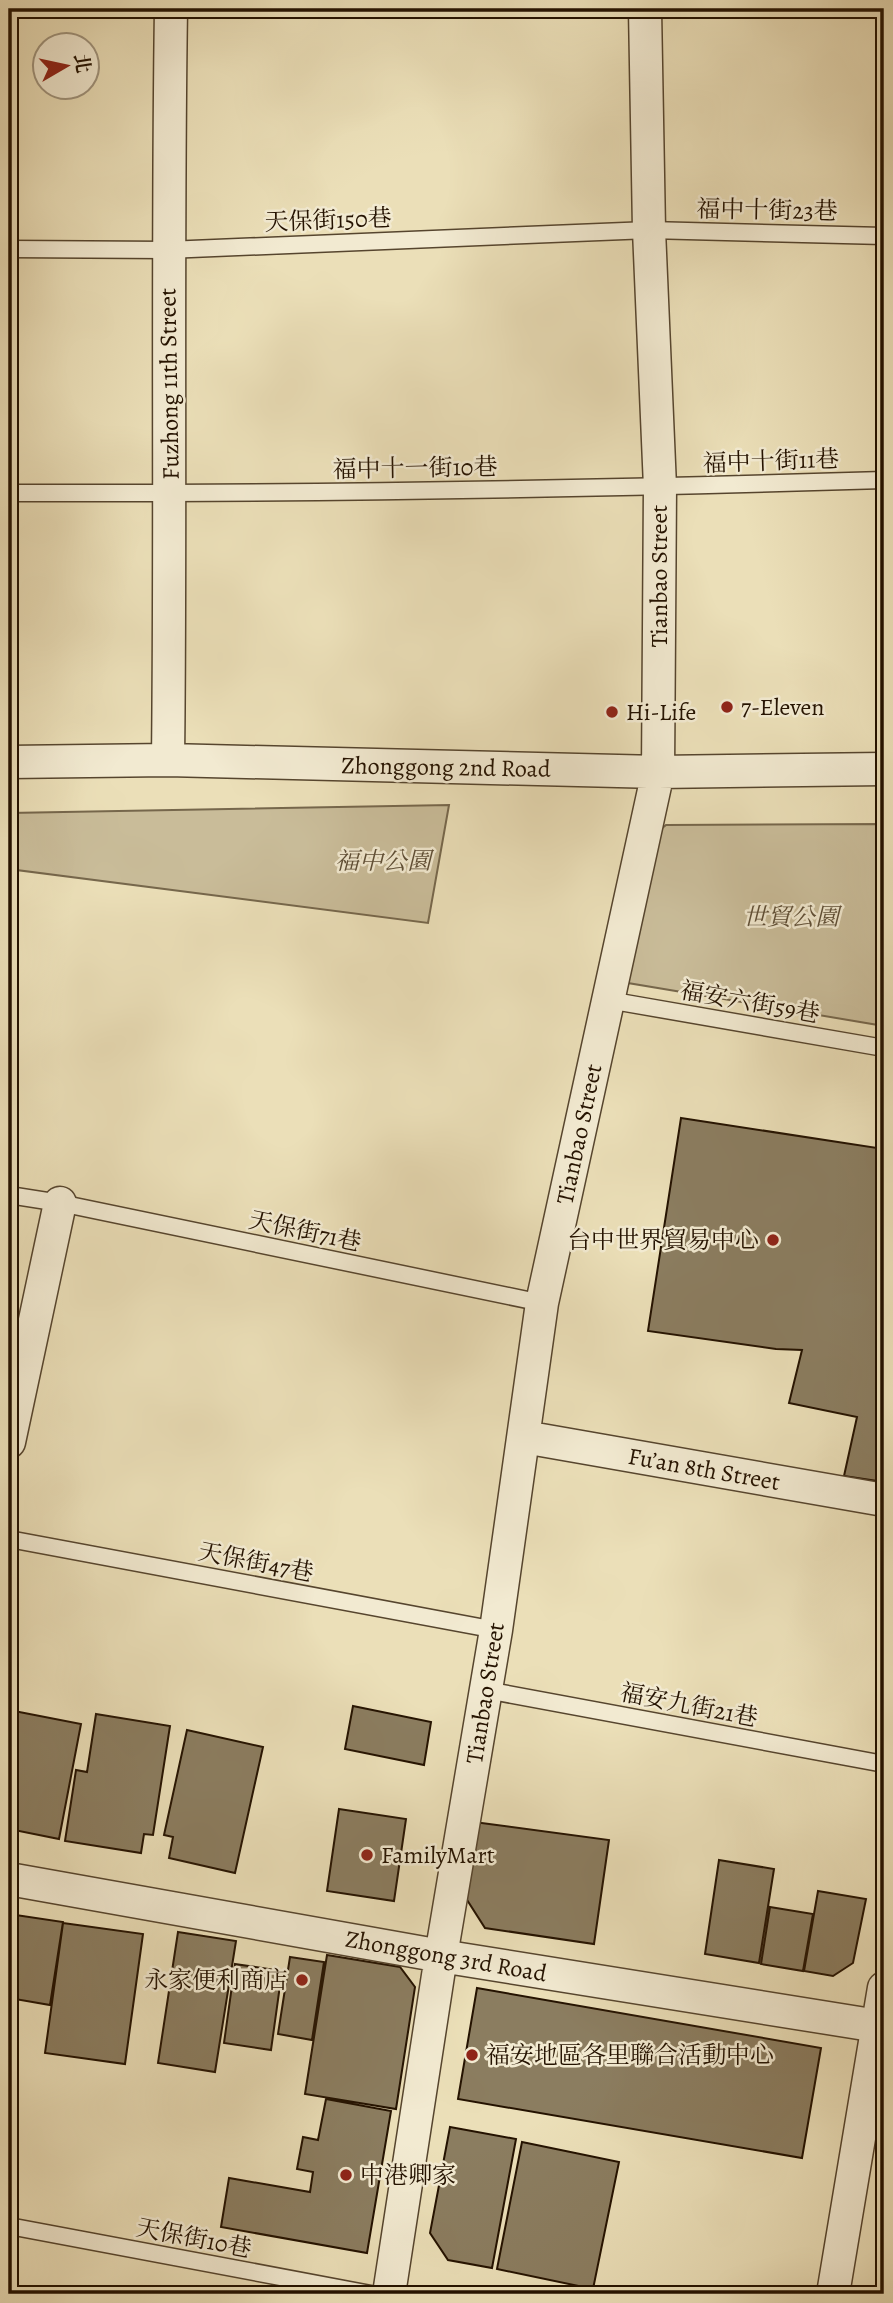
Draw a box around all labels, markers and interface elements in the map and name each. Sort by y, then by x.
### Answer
north arrow [32,32,102,102]
text: 北 [67,52,96,75]
street label: 福中十街23巷 [696,193,838,227]
street label: 天保街150巷 [264,202,392,238]
street label: Fuzhong 11th Street [151,288,187,480]
street label: 福中十街11巷 [702,443,840,479]
street label: 福中十一街10巷 [332,451,498,485]
street label: Tianbao Street [643,505,675,647]
place label: 7-Eleven [741,691,824,723]
place label: Hi-Life [626,696,696,728]
marker: 7-Eleven [719,699,735,715]
marker: Hi-Life [604,704,620,720]
street label: Zhonggong 2nd Road [341,749,551,785]
park label: 福中公園 [335,845,435,877]
park label: 世貿公園 [743,901,843,933]
street label: 福安六街59巷 [678,974,822,1030]
street label: Tianbao Street [549,1061,609,1207]
street label: 天保街71巷 [246,1203,364,1259]
place label: 台中世界貿易中心 [567,1224,759,1256]
marker: 台中世界貿易中心 [765,1232,781,1248]
street label: Fu’an 8th Street [626,1440,782,1498]
street label: 天保街47巷 [196,1535,316,1589]
street label: Tianbao Street [458,1620,512,1766]
street label: 福安九街21巷 [617,1676,761,1734]
place label: FamilyMart [381,1839,495,1871]
marker: FamilyMart [359,1847,375,1863]
street label: Zhonggong 3rd Road [343,1923,549,1989]
place label: 永家便利商店 [144,1964,288,1996]
marker: 永家便利商店 [294,1972,310,1988]
place label: 福安地區各里聯合活動中心 [486,2039,774,2071]
marker: 福安地區各里聯合活動中心 [464,2047,480,2063]
place label: 中港卿家 [360,2159,456,2191]
marker: 中港卿家 [338,2167,354,2183]
street label: 天保街10巷 [134,2211,254,2265]

